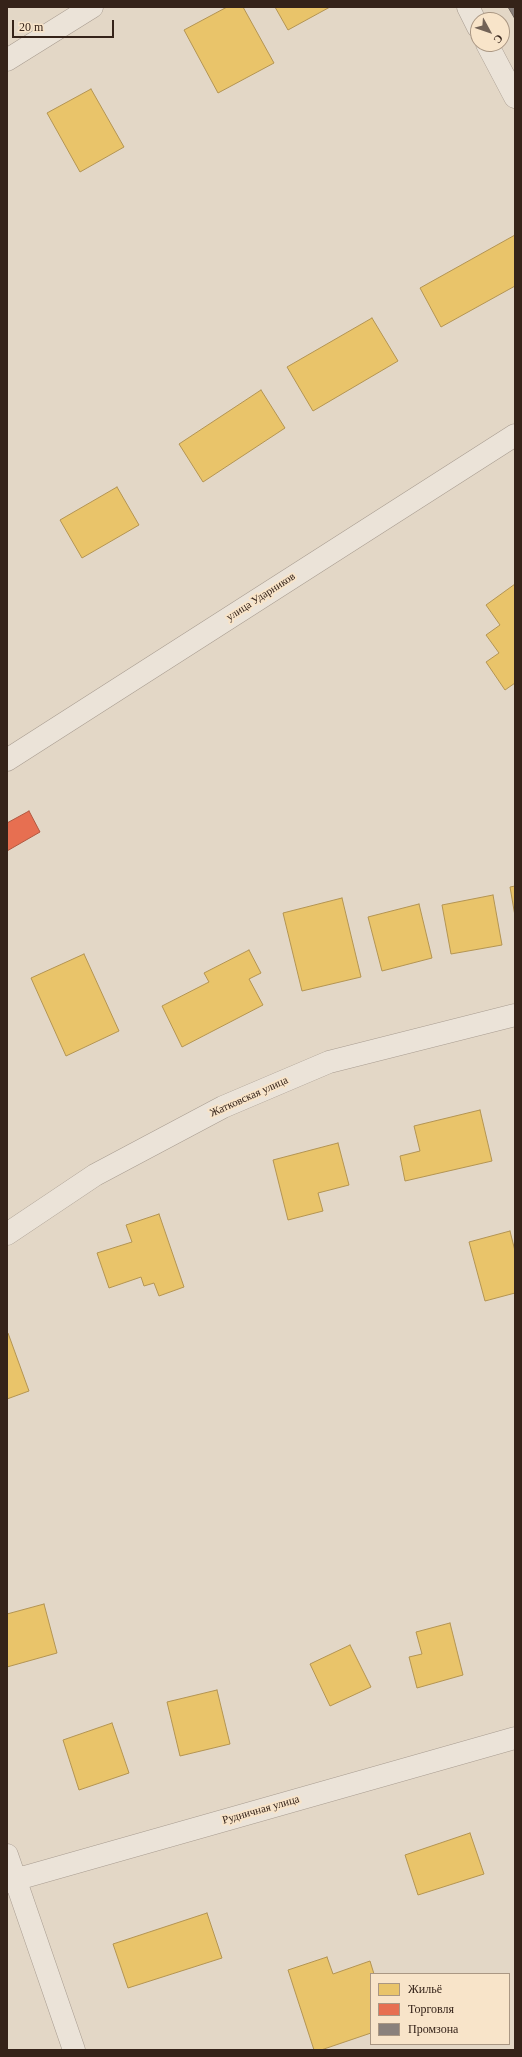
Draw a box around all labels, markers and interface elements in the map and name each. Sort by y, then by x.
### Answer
scale bar [14,12,116,38]
north arrow [470,12,510,52]
text: 20 m [19,20,43,34]
text: С [491,32,506,46]
street label: улица Ударников [224,570,298,624]
street label: Жатковская улица [208,1074,290,1120]
street label: Рудничная улица [221,1793,301,1827]
legend [370,1973,510,2045]
text: Жильё [408,1982,442,1996]
text: Торговля [408,2002,454,2016]
text: Промзона [408,2022,458,2036]

